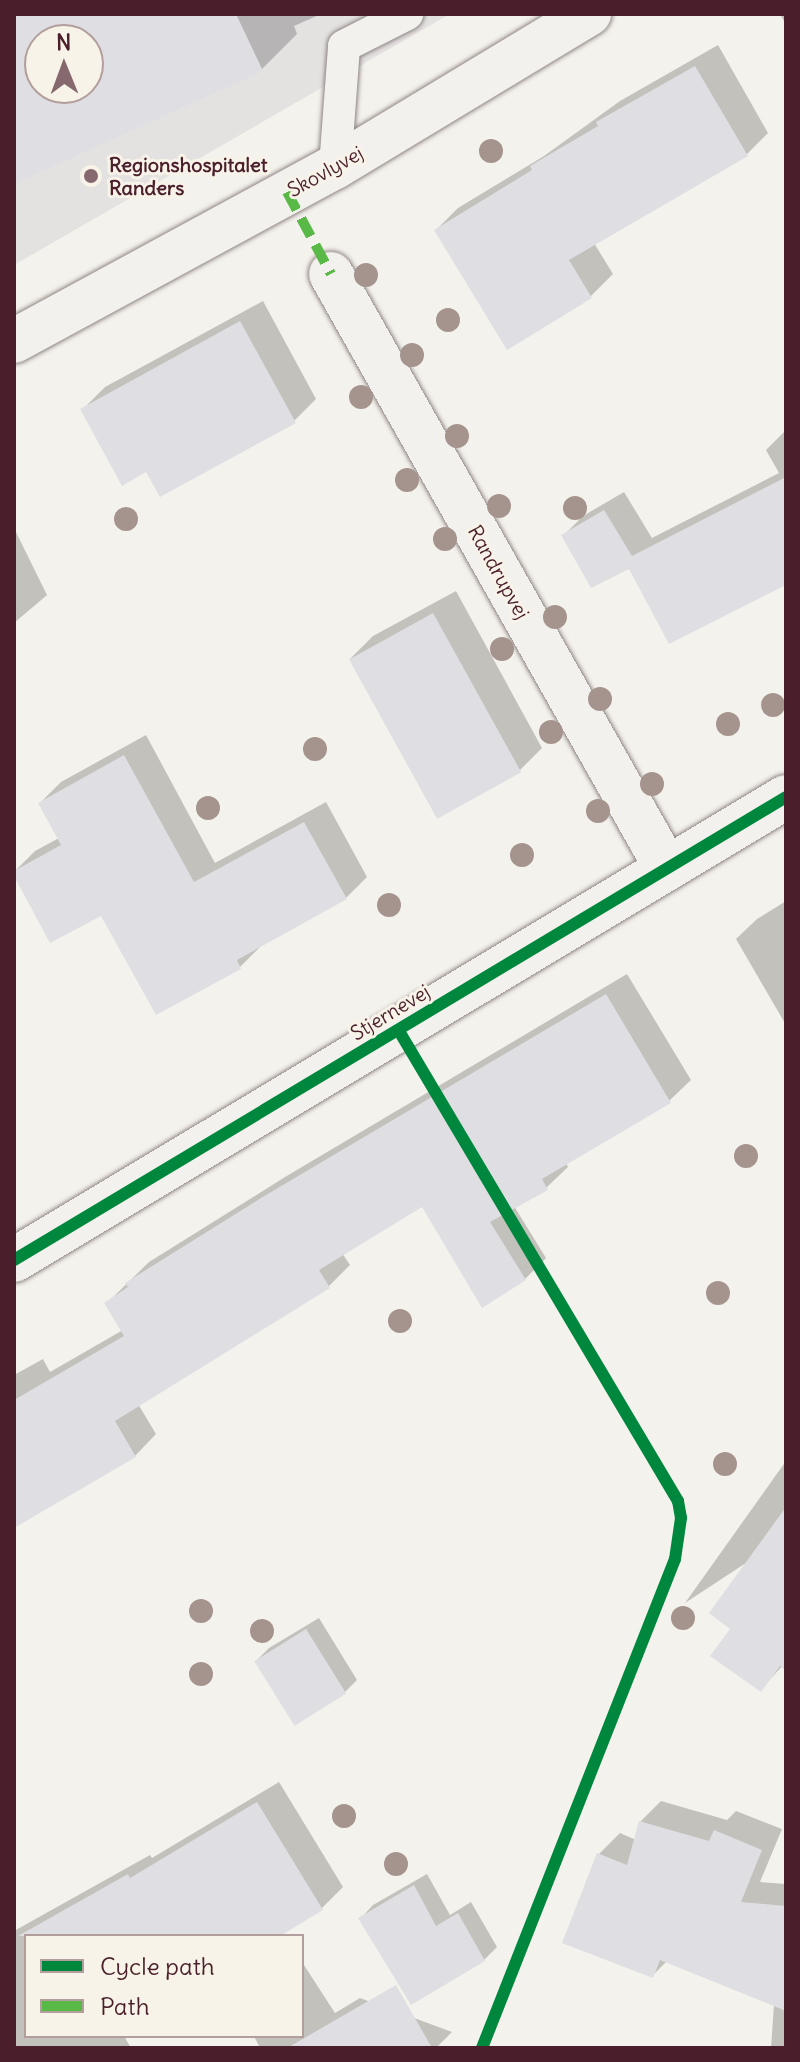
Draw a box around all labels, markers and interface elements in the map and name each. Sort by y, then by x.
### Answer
north arrow [24,24,104,104]
text: N [56,28,71,56]
street label: Skovlyvej [283,140,367,202]
place label: Regionshospitalet Randers [109,152,268,199]
marker: Regionshospitalet Randers [80,165,102,187]
street label: Randrupvej [463,521,535,623]
street label: Stjernevej [346,979,434,1045]
legend [24,1934,304,2038]
text: Cycle path [100,1951,215,1981]
text: Path [100,1991,150,2021]

